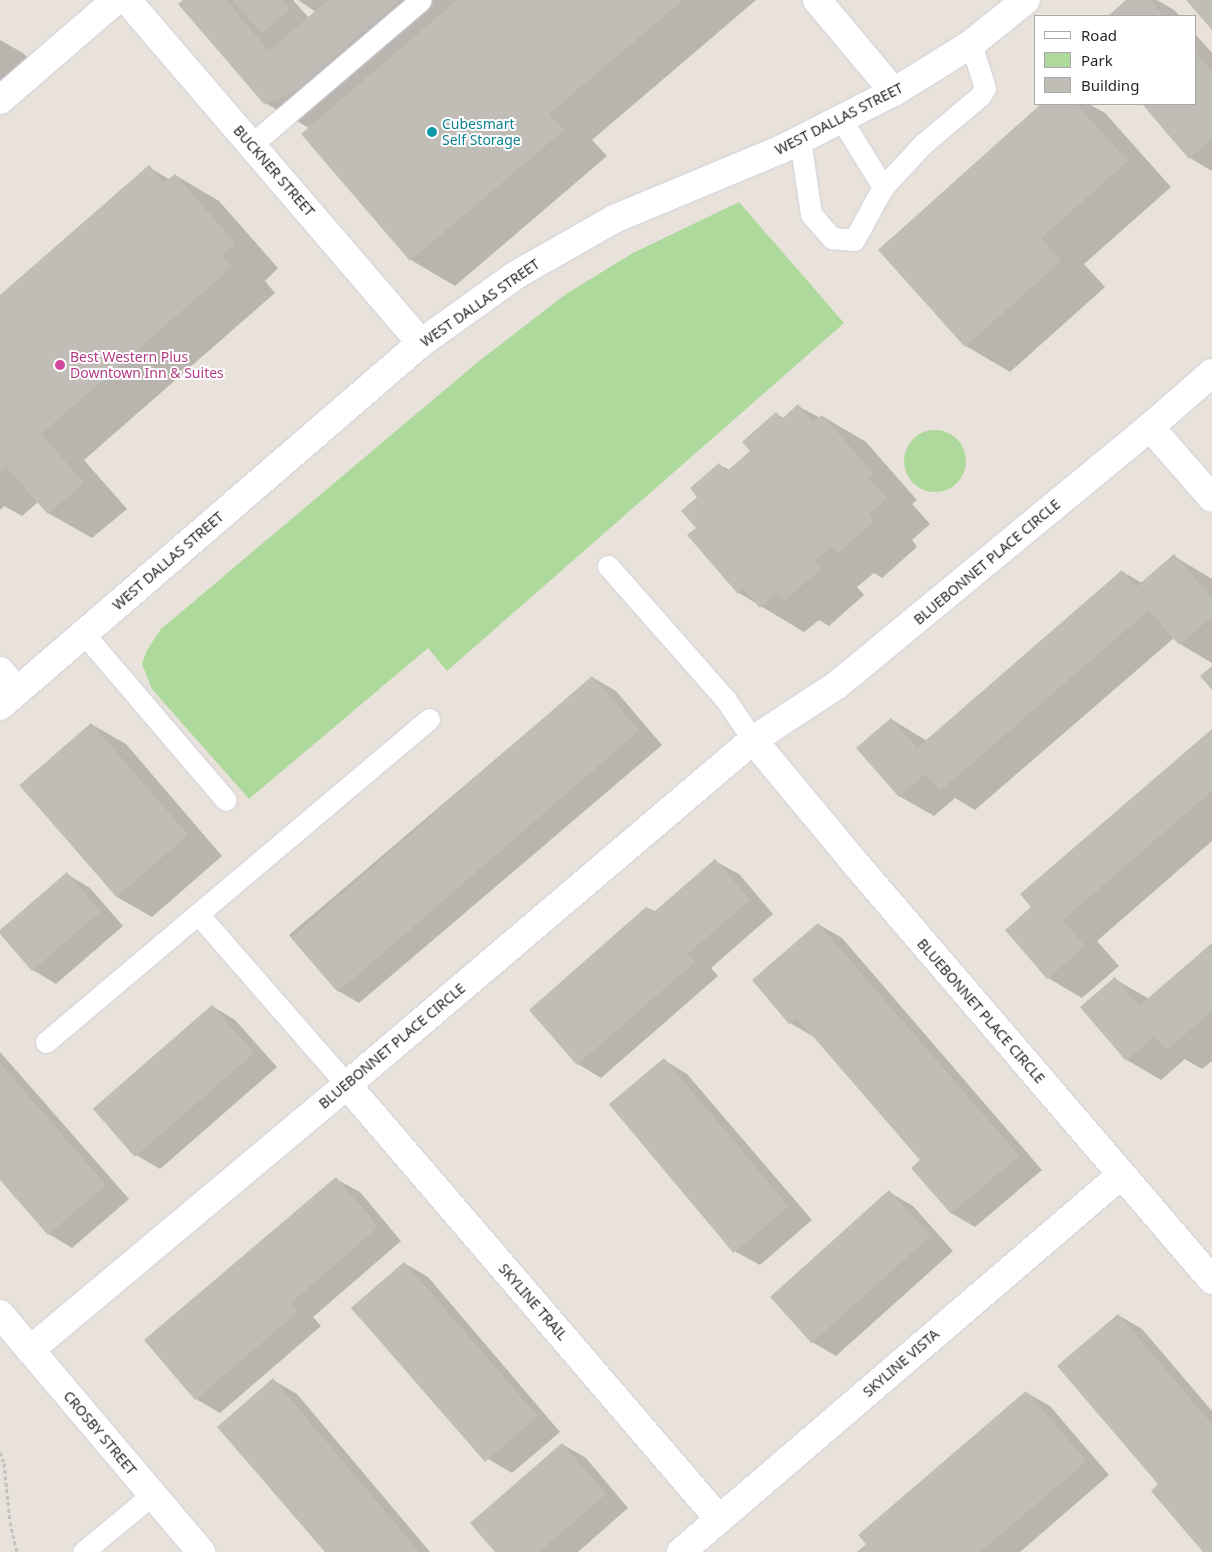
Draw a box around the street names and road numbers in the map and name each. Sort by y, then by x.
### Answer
street label: WEST DALLAS STREET [772,79,906,159]
street label: BUCKNER STREET [230,122,318,220]
street label: WEST DALLAS STREET [417,256,543,350]
street label: BLUEBONNET PLACE CIRCLE [910,496,1064,628]
street label: WEST DALLAS STREET [109,508,227,614]
street label: BLUEBONNET PLACE CIRCLE [914,935,1048,1087]
street label: BLUEBONNET PLACE CIRCLE [315,980,469,1112]
street label: SKYLINE TRAIL [495,1260,571,1344]
street label: SKYLINE VISTA [860,1325,942,1401]
street label: CROSBY STREET [60,1388,140,1478]

